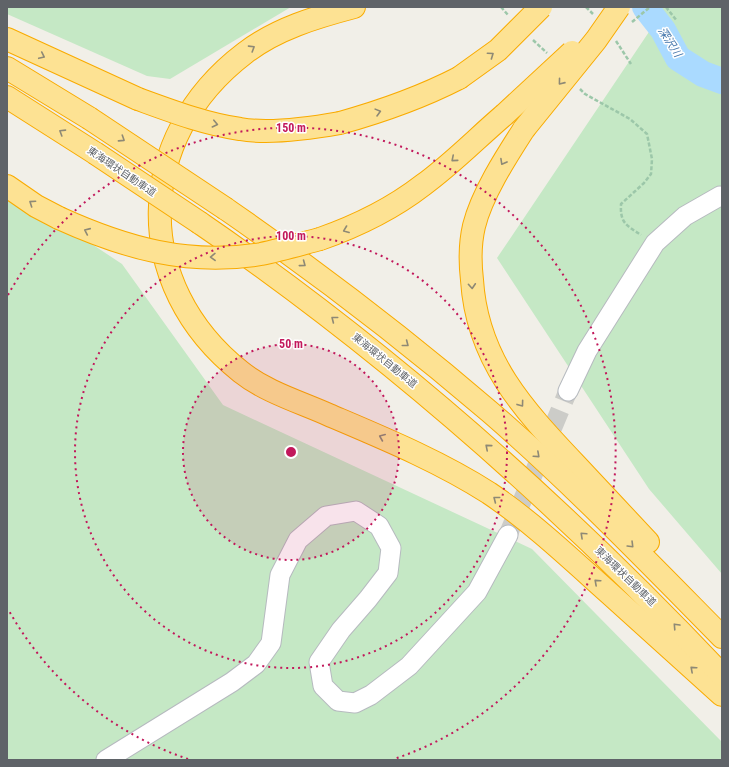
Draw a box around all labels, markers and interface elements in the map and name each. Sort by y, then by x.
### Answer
water label: 深沢川 [655,25,685,60]
one-way arrow [248,45,255,53]
one-way arrow [38,51,46,59]
one-way arrow [487,52,494,60]
one-way arrow [559,78,566,85]
one-way arrow [374,108,381,117]
one-way arrow [212,119,218,127]
text: 150 m [276,121,306,135]
one-way arrow [59,129,66,137]
one-way arrow [118,134,125,142]
street label: 東海環状自動車道 [85,144,158,198]
one-way arrow [451,154,458,161]
one-way arrow [500,158,508,166]
one-way arrow [29,200,36,208]
one-way arrow [342,226,349,234]
one-way arrow [84,228,91,236]
text: 100 m [276,229,306,243]
one-way arrow [210,253,216,261]
one-way arrow [299,259,306,266]
one-way arrow [468,283,477,289]
one-way arrow [331,317,338,324]
street label: 東海環状自動車道 [350,331,419,390]
text: 50 m [279,337,303,351]
one-way arrow [401,339,408,346]
one-way arrow [517,399,524,406]
one-way arrow [379,434,386,442]
one-way arrow [485,444,492,451]
centre of rings [284,445,298,459]
one-way arrow [532,450,540,458]
one-way arrow [494,497,501,504]
one-way arrow [581,532,588,539]
one-way arrow [626,540,634,548]
street label: 東海環状自動車道 [593,545,658,608]
one-way arrow [594,579,601,586]
one-way arrow [673,623,681,631]
one-way arrow [690,666,698,674]

